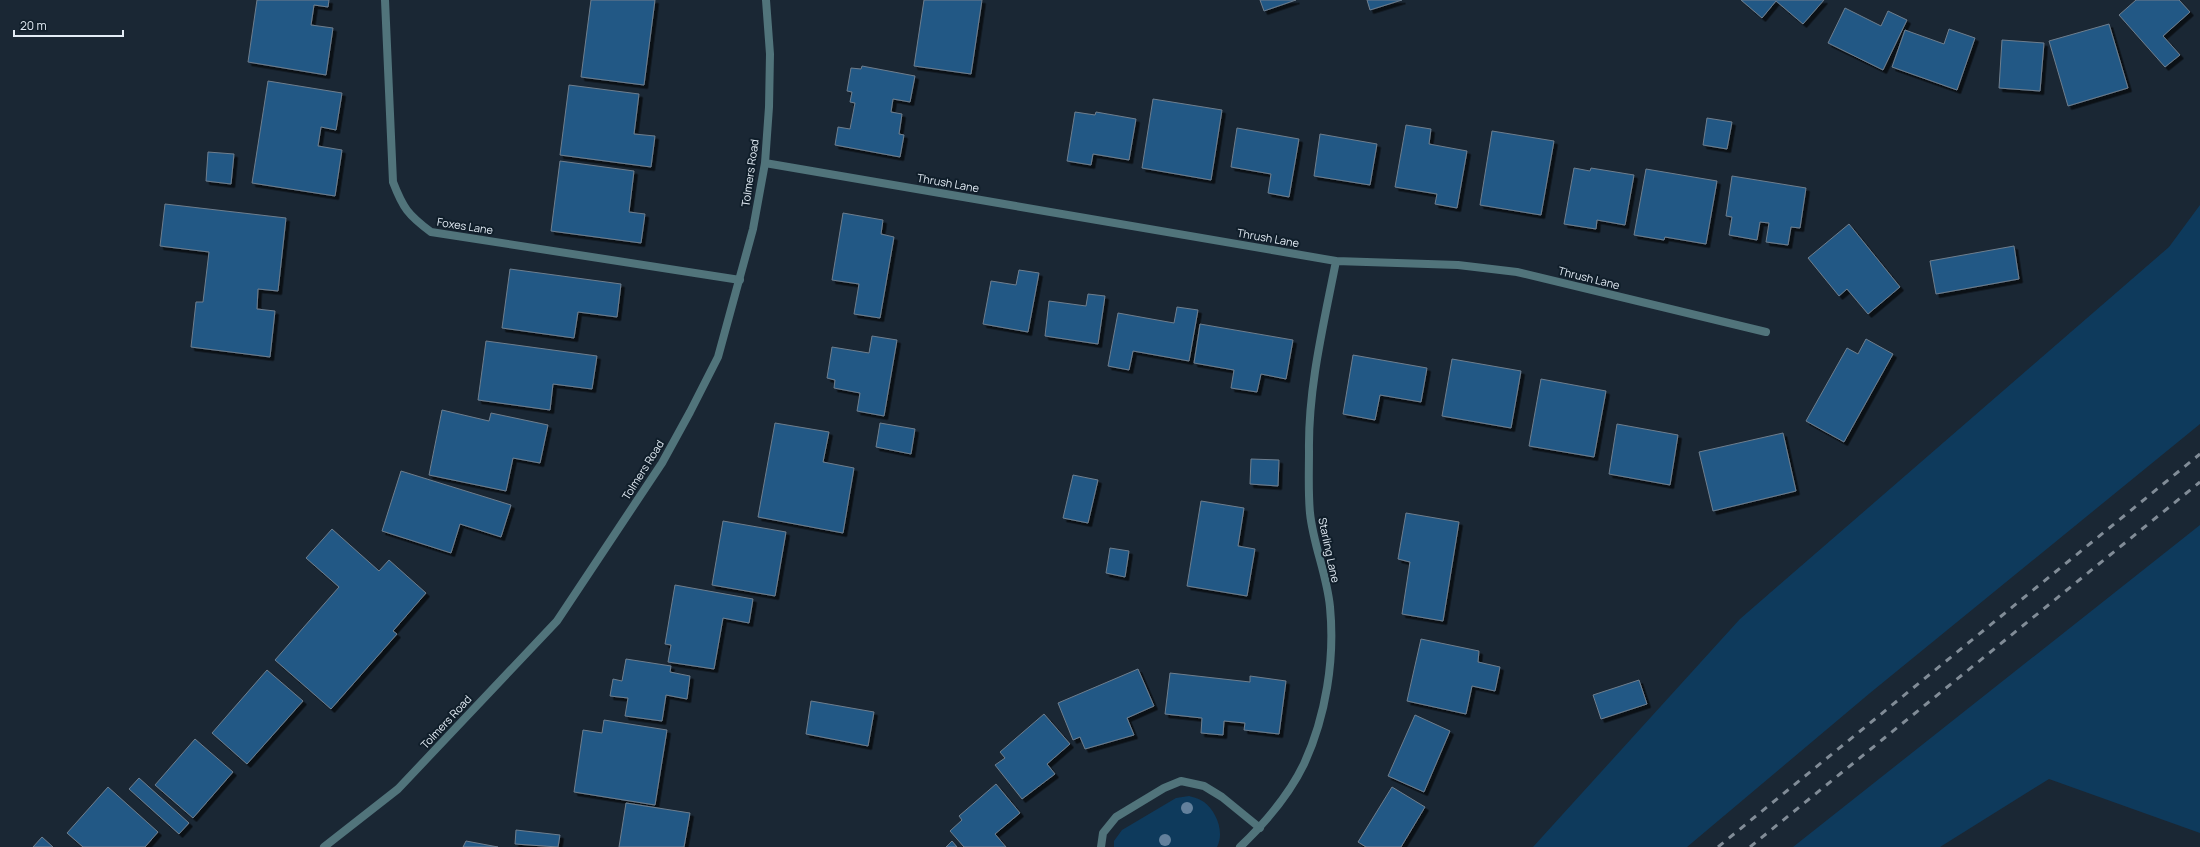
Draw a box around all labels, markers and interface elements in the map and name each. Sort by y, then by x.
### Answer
scale bar [14,12,123,38]
text: 20 m [20,17,47,34]
street label: Tolmers Road [737,138,762,208]
street label: Thrush Lane [916,170,981,195]
street label: Foxes Lane [436,214,495,237]
street label: Thrush Lane [1236,225,1301,250]
street label: Thrush Lane [1557,263,1622,293]
street label: Tolmers Road [618,437,667,503]
street label: Starling Lane [1315,516,1344,584]
street label: Tolmers Road [417,692,474,752]

